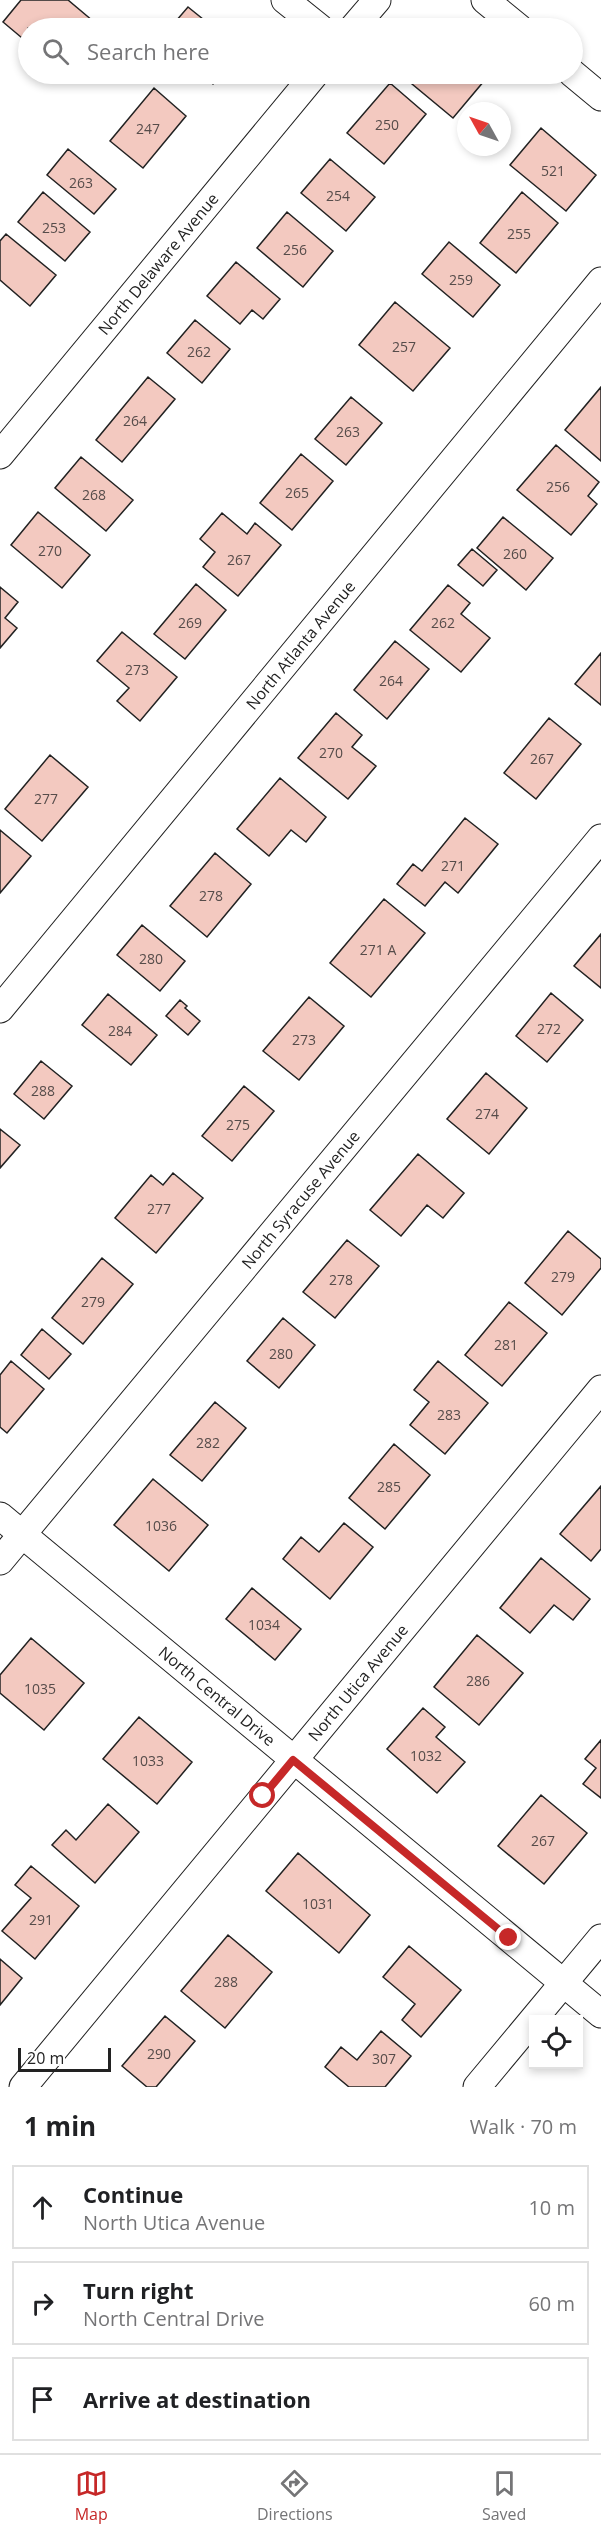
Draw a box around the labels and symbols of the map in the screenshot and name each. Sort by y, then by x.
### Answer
north arrow [457,102,511,156]
house number: 250 [375,115,399,134]
house number: 247 [136,119,160,138]
house number: 521 [541,161,565,180]
house number: 263 [69,173,93,192]
house number: 254 [326,186,350,205]
street label: North Delaware Avenue [93,188,223,340]
house number: 253 [42,218,66,237]
house number: 255 [507,224,531,243]
house number: 256 [283,240,307,259]
house number: 259 [449,270,473,289]
house number: 257 [392,337,416,356]
house number: 262 [187,342,211,361]
house number: 264 [123,411,147,430]
house number: 263 [336,422,360,441]
house number: 256 [546,477,570,496]
house number: 265 [285,483,309,502]
house number: 268 [82,485,106,504]
house number: 270 [38,541,62,560]
house number: 260 [503,544,527,563]
house number: 267 [227,550,251,569]
street label: North Atlanta Avenue [241,576,360,714]
house number: 269 [178,613,202,632]
house number: 262 [431,613,455,632]
house number: 273 [125,660,149,679]
house number: 264 [379,671,403,690]
house number: 270 [319,743,343,762]
house number: 267 [530,749,554,768]
house number: 277 [34,789,58,808]
house number: 271 [441,856,465,875]
house number: 278 [199,886,223,905]
house number: 271 A [360,940,396,959]
house number: 280 [139,949,163,968]
house number: 272 [537,1019,561,1038]
house number: 284 [108,1021,132,1040]
house number: 273 [292,1030,316,1049]
house number: 288 [31,1081,55,1100]
house number: 274 [475,1104,499,1123]
house number: 275 [226,1115,250,1134]
street label: North Syracuse Avenue [236,1126,365,1274]
house number: 277 [147,1199,171,1218]
house number: 279 [551,1267,575,1286]
house number: 278 [329,1270,353,1289]
house number: 279 [81,1292,105,1311]
house number: 281 [494,1335,518,1354]
house number: 280 [269,1344,293,1363]
house number: 283 [437,1405,461,1424]
house number: 282 [196,1433,220,1452]
house number: 285 [377,1477,401,1496]
house number: 1036 [145,1516,177,1535]
house number: 1034 [248,1615,280,1634]
street label: North Utica Avenue [303,1619,413,1746]
street label: North Central Drive [154,1641,280,1751]
house number: 286 [466,1671,490,1690]
house number: 1035 [24,1679,56,1698]
house number: 1032 [410,1746,442,1765]
house number: 1033 [132,1751,164,1770]
route start [249,1782,275,1808]
house number: 267 [531,1831,555,1850]
house number: 1031 [302,1894,334,1913]
house number: 291 [29,1910,53,1929]
route end [495,1924,521,1950]
house number: 288 [214,1972,238,1991]
house number: 290 [147,2044,171,2063]
scale bar [18,2045,111,2072]
house number: 307 [372,2049,396,2068]

